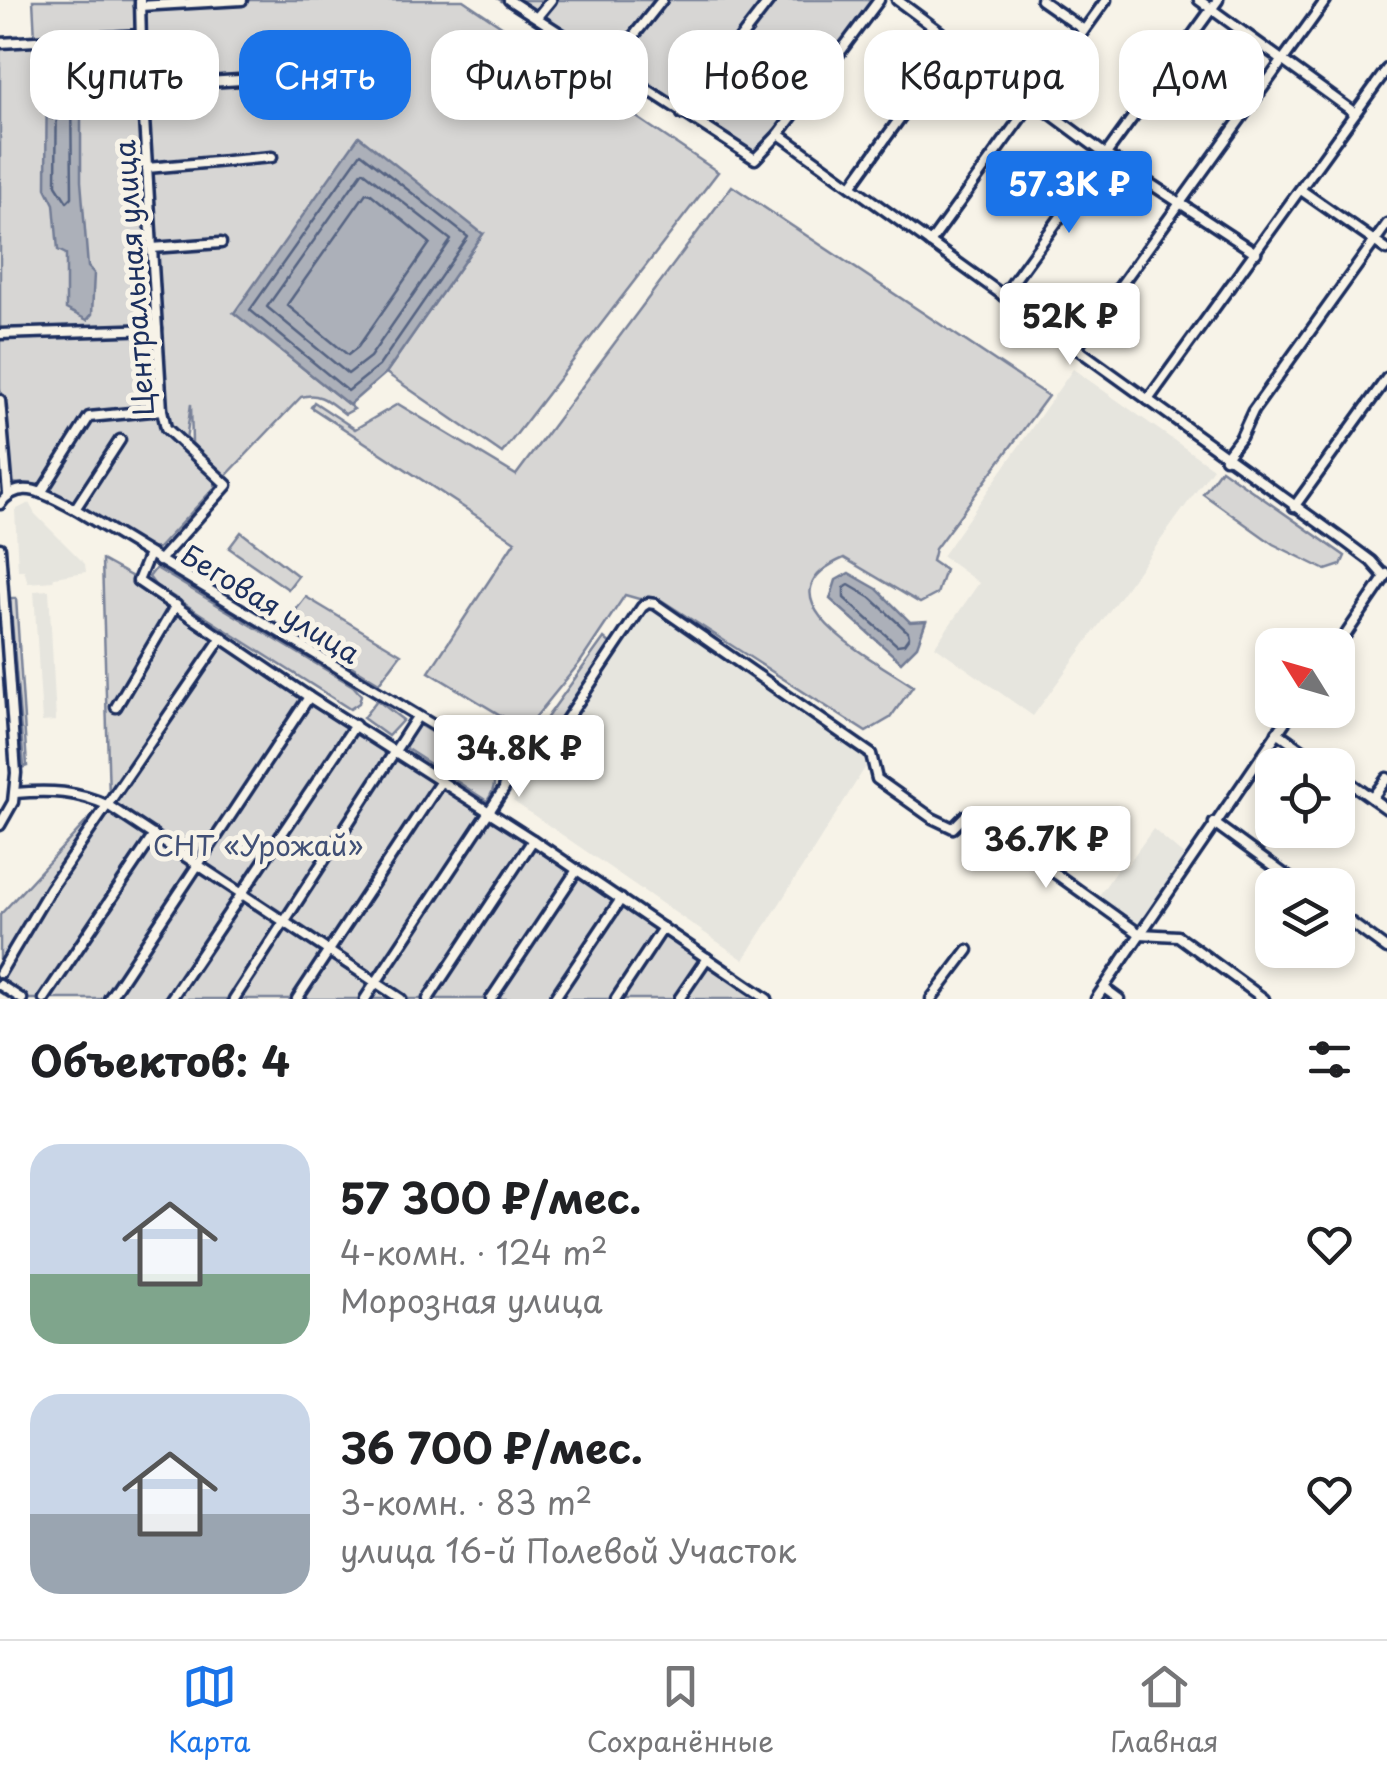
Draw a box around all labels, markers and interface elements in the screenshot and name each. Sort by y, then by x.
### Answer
chip: Купить [30,30,219,120]
chip: Снять [239,30,411,120]
chip: Фильтры [431,30,648,120]
chip: Новое [668,30,844,120]
chip: Квартира [864,30,1099,120]
chip: Дом [1119,30,1264,120]
street label: Центральная улица [102,138,164,417]
pin: 57.3K ₽ [977,151,1161,236]
text: 57.3K ₽ [1008,159,1130,207]
pin: 52K ₽ [1000,283,1140,368]
text: 52K ₽ [1022,291,1118,339]
street label: Беговая улица [173,532,369,674]
north arrow [1255,628,1355,728]
map controls [1255,628,1355,968]
pin: 34.8K ₽ [427,715,611,800]
text: 34.8K ₽ [456,723,582,771]
button: locate [1255,748,1355,848]
pin: 36.7K ₽ [954,806,1138,891]
text: 36.7K ₽ [983,814,1109,862]
park label: СНТ «Урожай» [153,823,363,866]
button: layers [1255,868,1355,968]
text: Объектов: 4 [30,1028,290,1091]
icon: filters [1302,1032,1357,1087]
text: 57 300 ₽/мес. [340,1165,641,1228]
icon: home [110,1184,230,1304]
icon: heart [1302,1217,1357,1272]
text: 4-комн. · 124 m² [340,1228,608,1276]
text: Морозная улица [340,1276,603,1324]
text: 36 700 ₽/мес. [340,1415,643,1478]
icon: home [110,1434,230,1554]
icon: heart [1302,1467,1357,1522]
text: 3-комн. · 83 m² [340,1478,592,1526]
text: улица 16-й Полевой Участок [340,1526,796,1574]
tab: Карта [168,1659,250,1762]
tab: Сохранённые [587,1659,774,1762]
tab: Главная [1110,1659,1219,1762]

